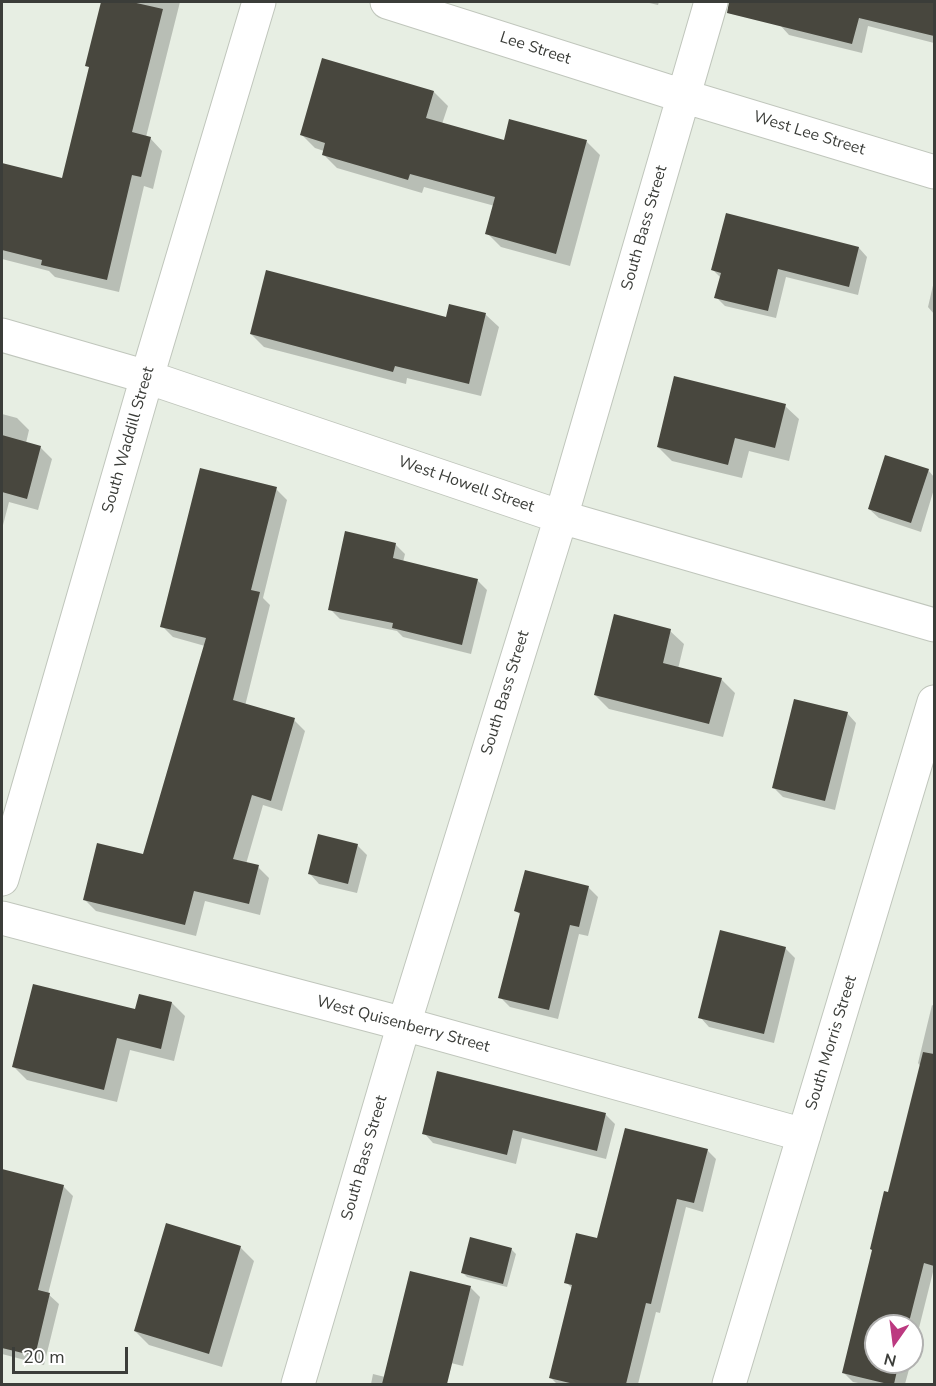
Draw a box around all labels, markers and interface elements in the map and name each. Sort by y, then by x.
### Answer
street label: Lee Street [497,29,573,69]
street label: West Lee Street [751,108,867,160]
street label: South Bass Street [618,163,672,293]
street label: South Waddill Street [99,365,159,515]
street label: West Howell Street [395,453,537,517]
street label: South Bass Street [478,629,534,757]
street label: South Morris Street [802,973,862,1113]
street label: West Quisenberry Street [314,993,492,1057]
street label: South Bass Street [338,1093,392,1223]
north arrow [864,1314,924,1374]
scale bar [15,1335,130,1373]
text: 20 m [23,1345,65,1369]
text: N [882,1347,899,1372]

